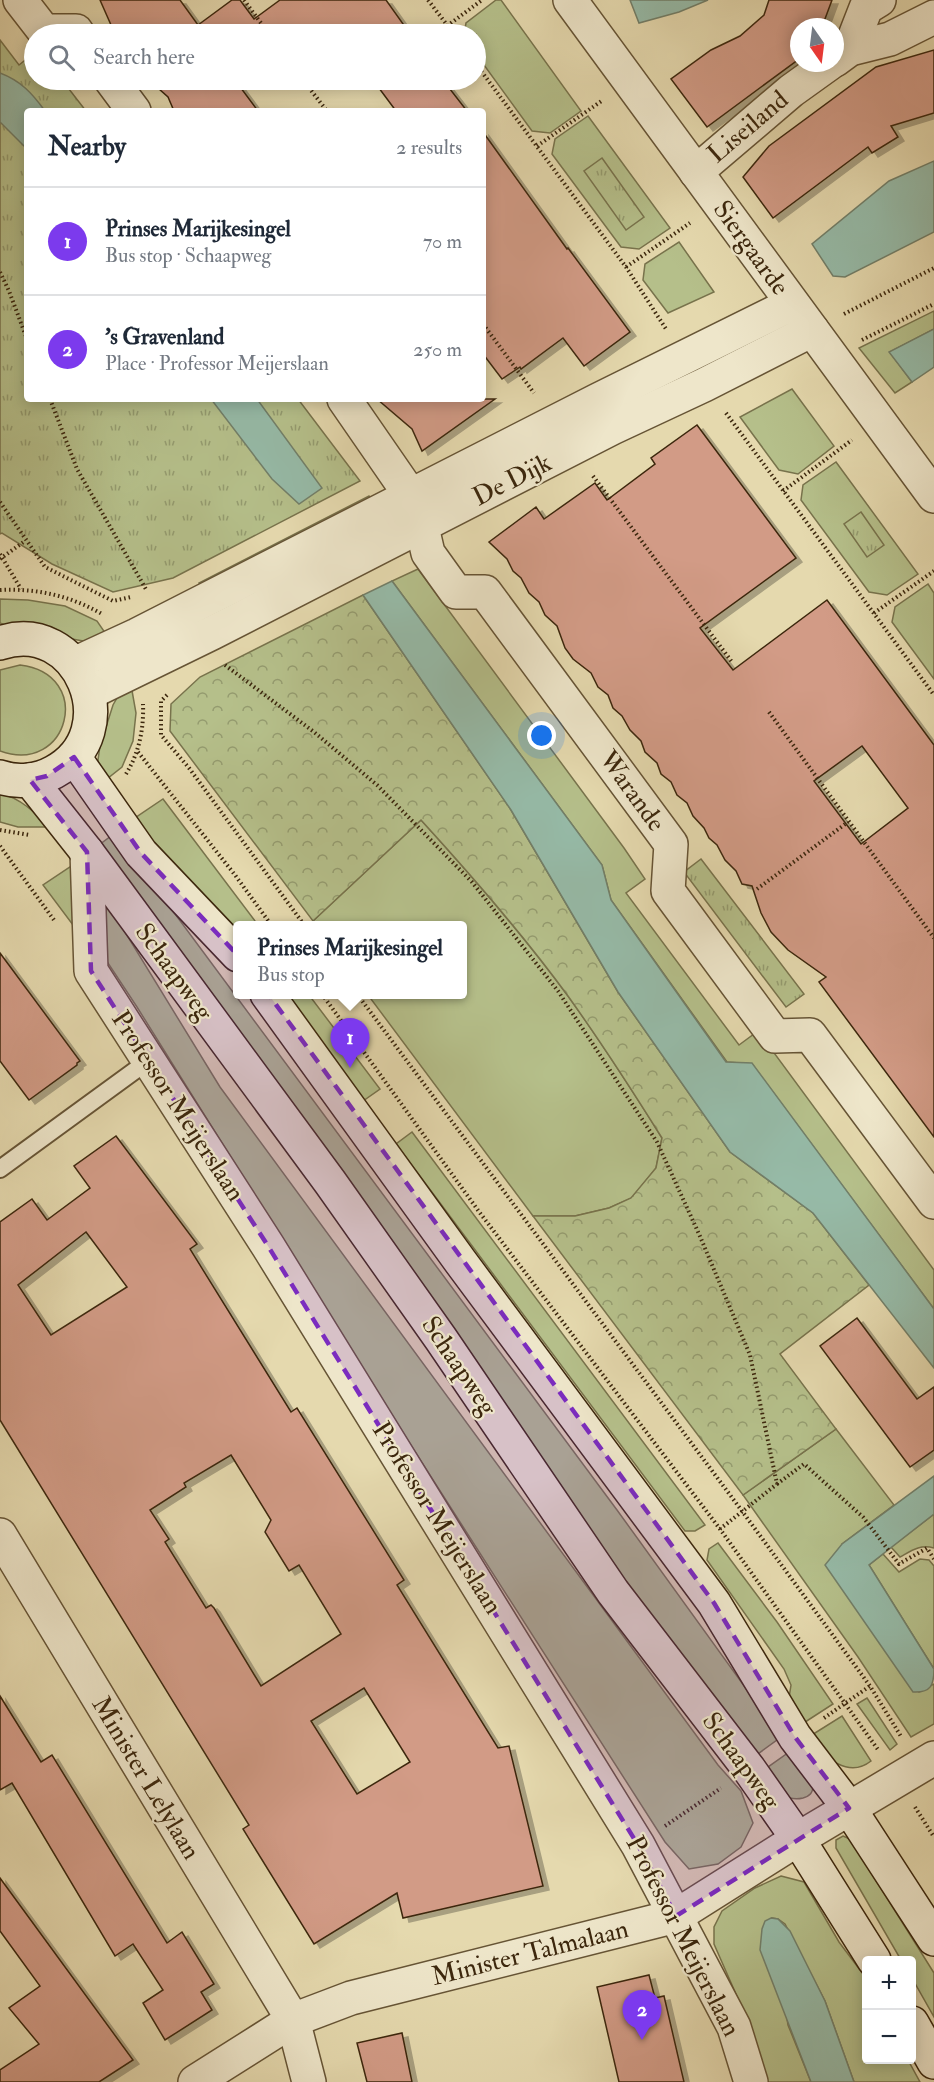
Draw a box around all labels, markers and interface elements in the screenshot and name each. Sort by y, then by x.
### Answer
north arrow [790,18,844,72]
search box [24,24,486,90]
icon: search [45,41,78,74]
text: Search here [93,43,195,71]
street label: Liseiland [701,84,795,170]
text: Nearby [48,131,126,163]
text: 2 results [396,135,462,160]
street label: Siergaarde [706,195,796,302]
text: Prinses Marijkesingel [105,215,291,243]
text: 1 [64,229,71,254]
text: 70 m [423,229,462,254]
text: Bus stop · Schaapweg [105,243,271,268]
text: 's Gravenland [105,323,224,351]
text: 2 [62,337,73,362]
text: 250 m [413,337,462,362]
text: Place · Professor Meijerslaan [105,351,329,376]
street label: De Dijk [467,446,557,513]
your location [527,721,556,750]
street label: Warande [591,743,672,838]
street label: Schaapweg [127,917,221,1028]
popup [233,921,467,999]
text: Prinses Marijkesingel [257,934,443,962]
text: Bus stop [257,962,325,987]
street label: Professor Meijerslaan [104,1005,252,1207]
pin: 1 [330,1018,370,1068]
street label: Schaapweg [413,1310,504,1423]
street label: Professor Meijerslaan [365,1416,509,1620]
street label: Minister Lelylaan [85,1691,207,1865]
street label: Schaapweg [694,1706,788,1817]
street label: Professor Meijerslaan [619,1830,747,2042]
street label: Minister Talmalaan [428,1913,632,1993]
map controls [862,1956,916,2064]
button: + [862,1956,916,2010]
pin: 2 [622,1990,662,2040]
button: − [862,2010,916,2064]

